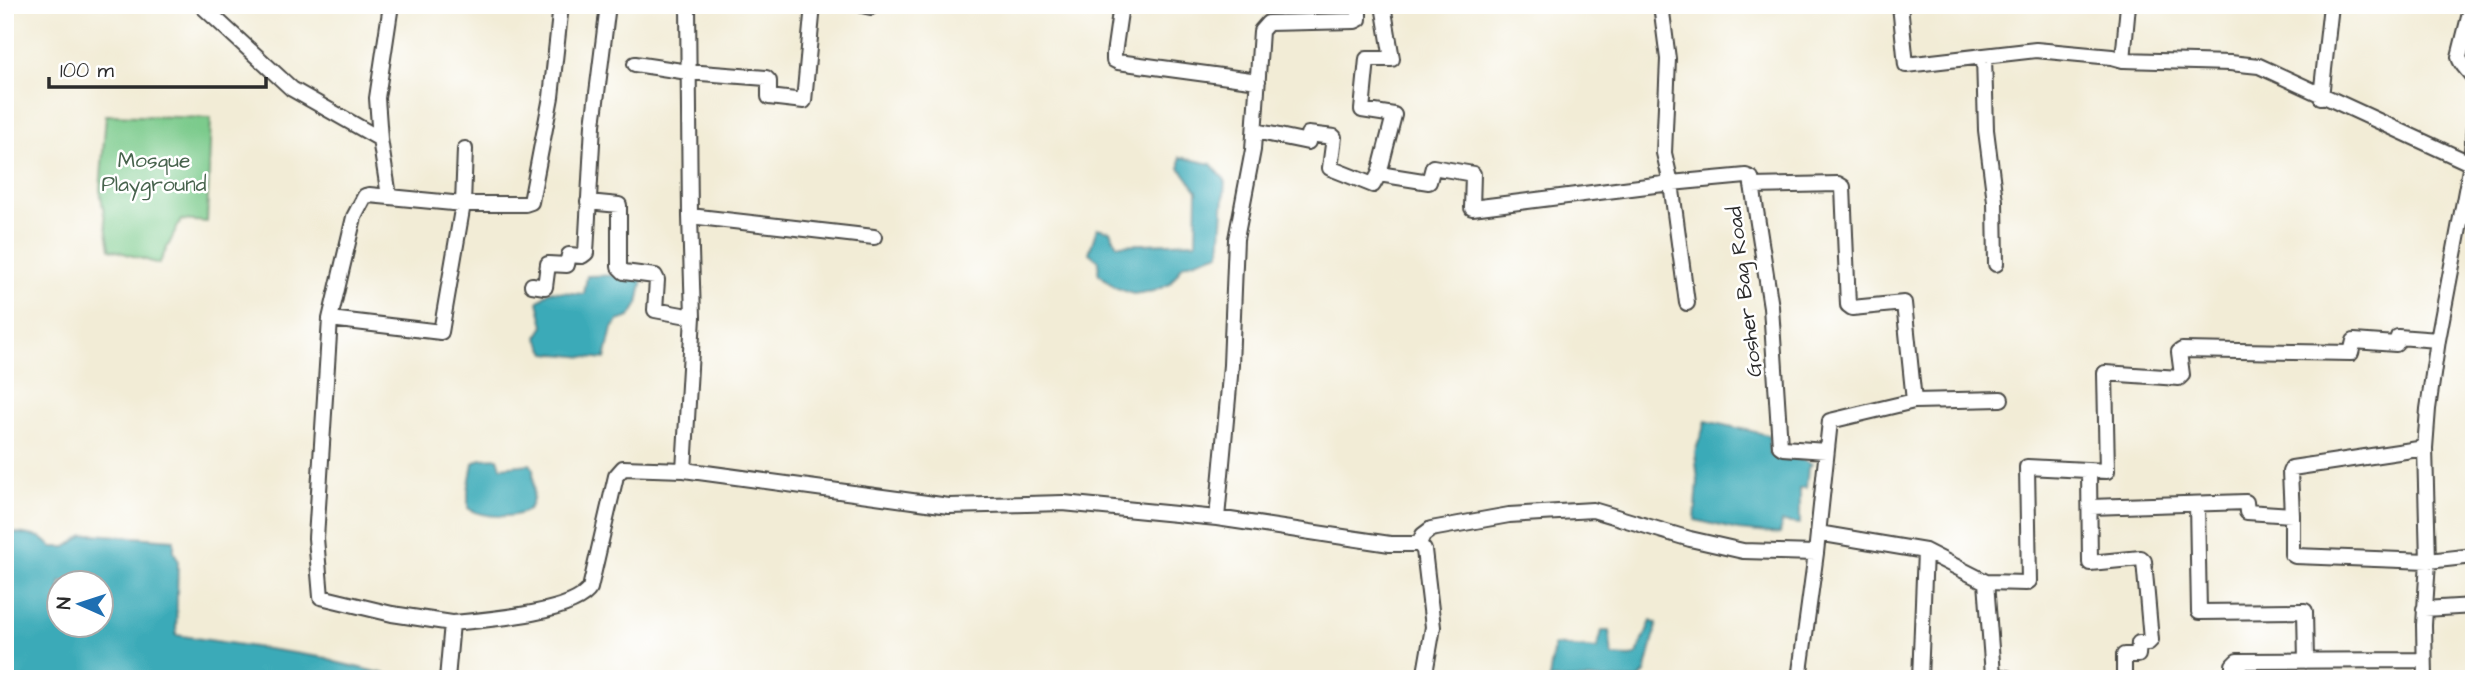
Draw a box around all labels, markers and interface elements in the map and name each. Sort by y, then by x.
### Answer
scale bar [49,46,266,90]
text: 100 m [60,56,115,85]
park label: Mosque Playground [101,146,207,201]
street label: Gosher Bag Road [1720,204,1771,379]
north arrow [46,568,116,638]
text: N [51,596,78,610]

